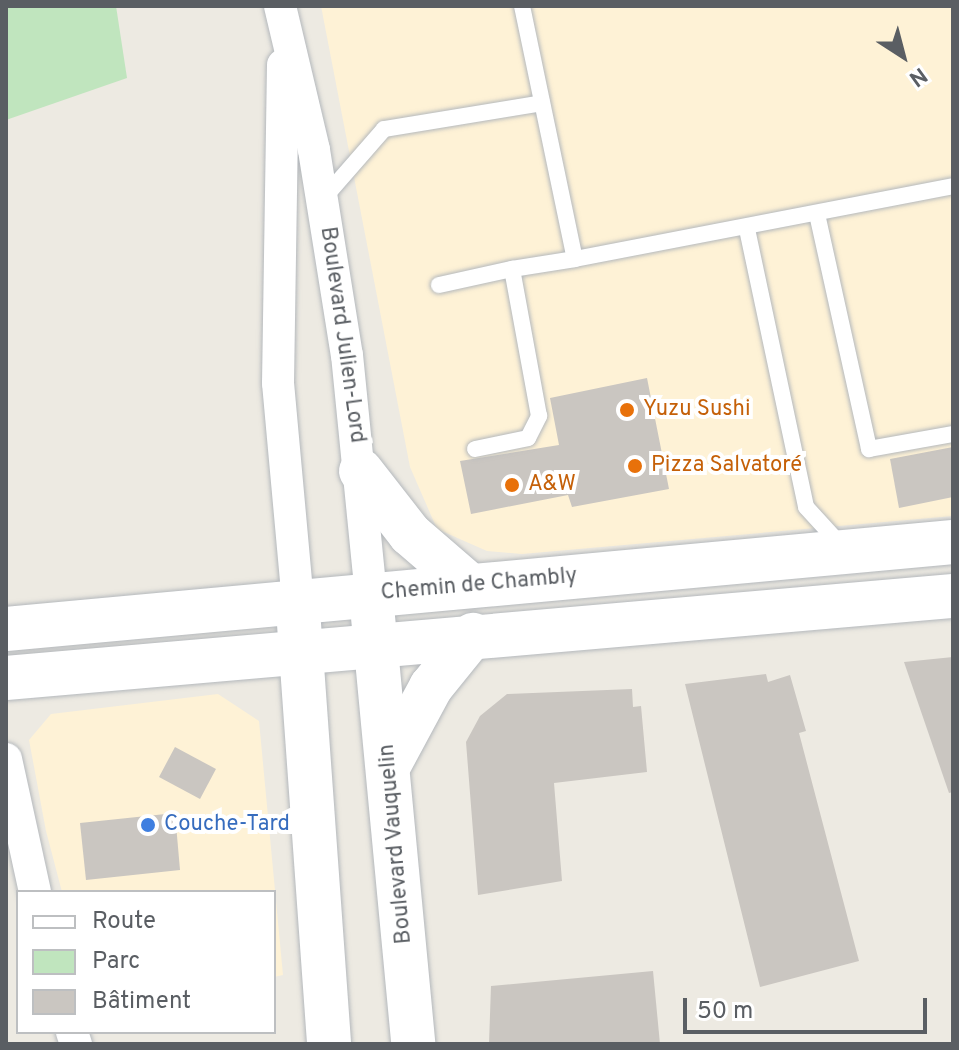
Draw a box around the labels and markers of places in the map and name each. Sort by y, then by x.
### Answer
place label: Yuzu Sushi [643,397,751,423]
marker: Yuzu Sushi [618,401,636,419]
place label: Pizza Salvatoré [651,453,802,479]
marker: Pizza Salvatoré [626,457,644,475]
place label: A&W [528,472,576,498]
marker: A&W [503,476,521,494]
place label: Couche-Tard [164,812,290,838]
marker: Couche-Tard [139,816,157,834]

